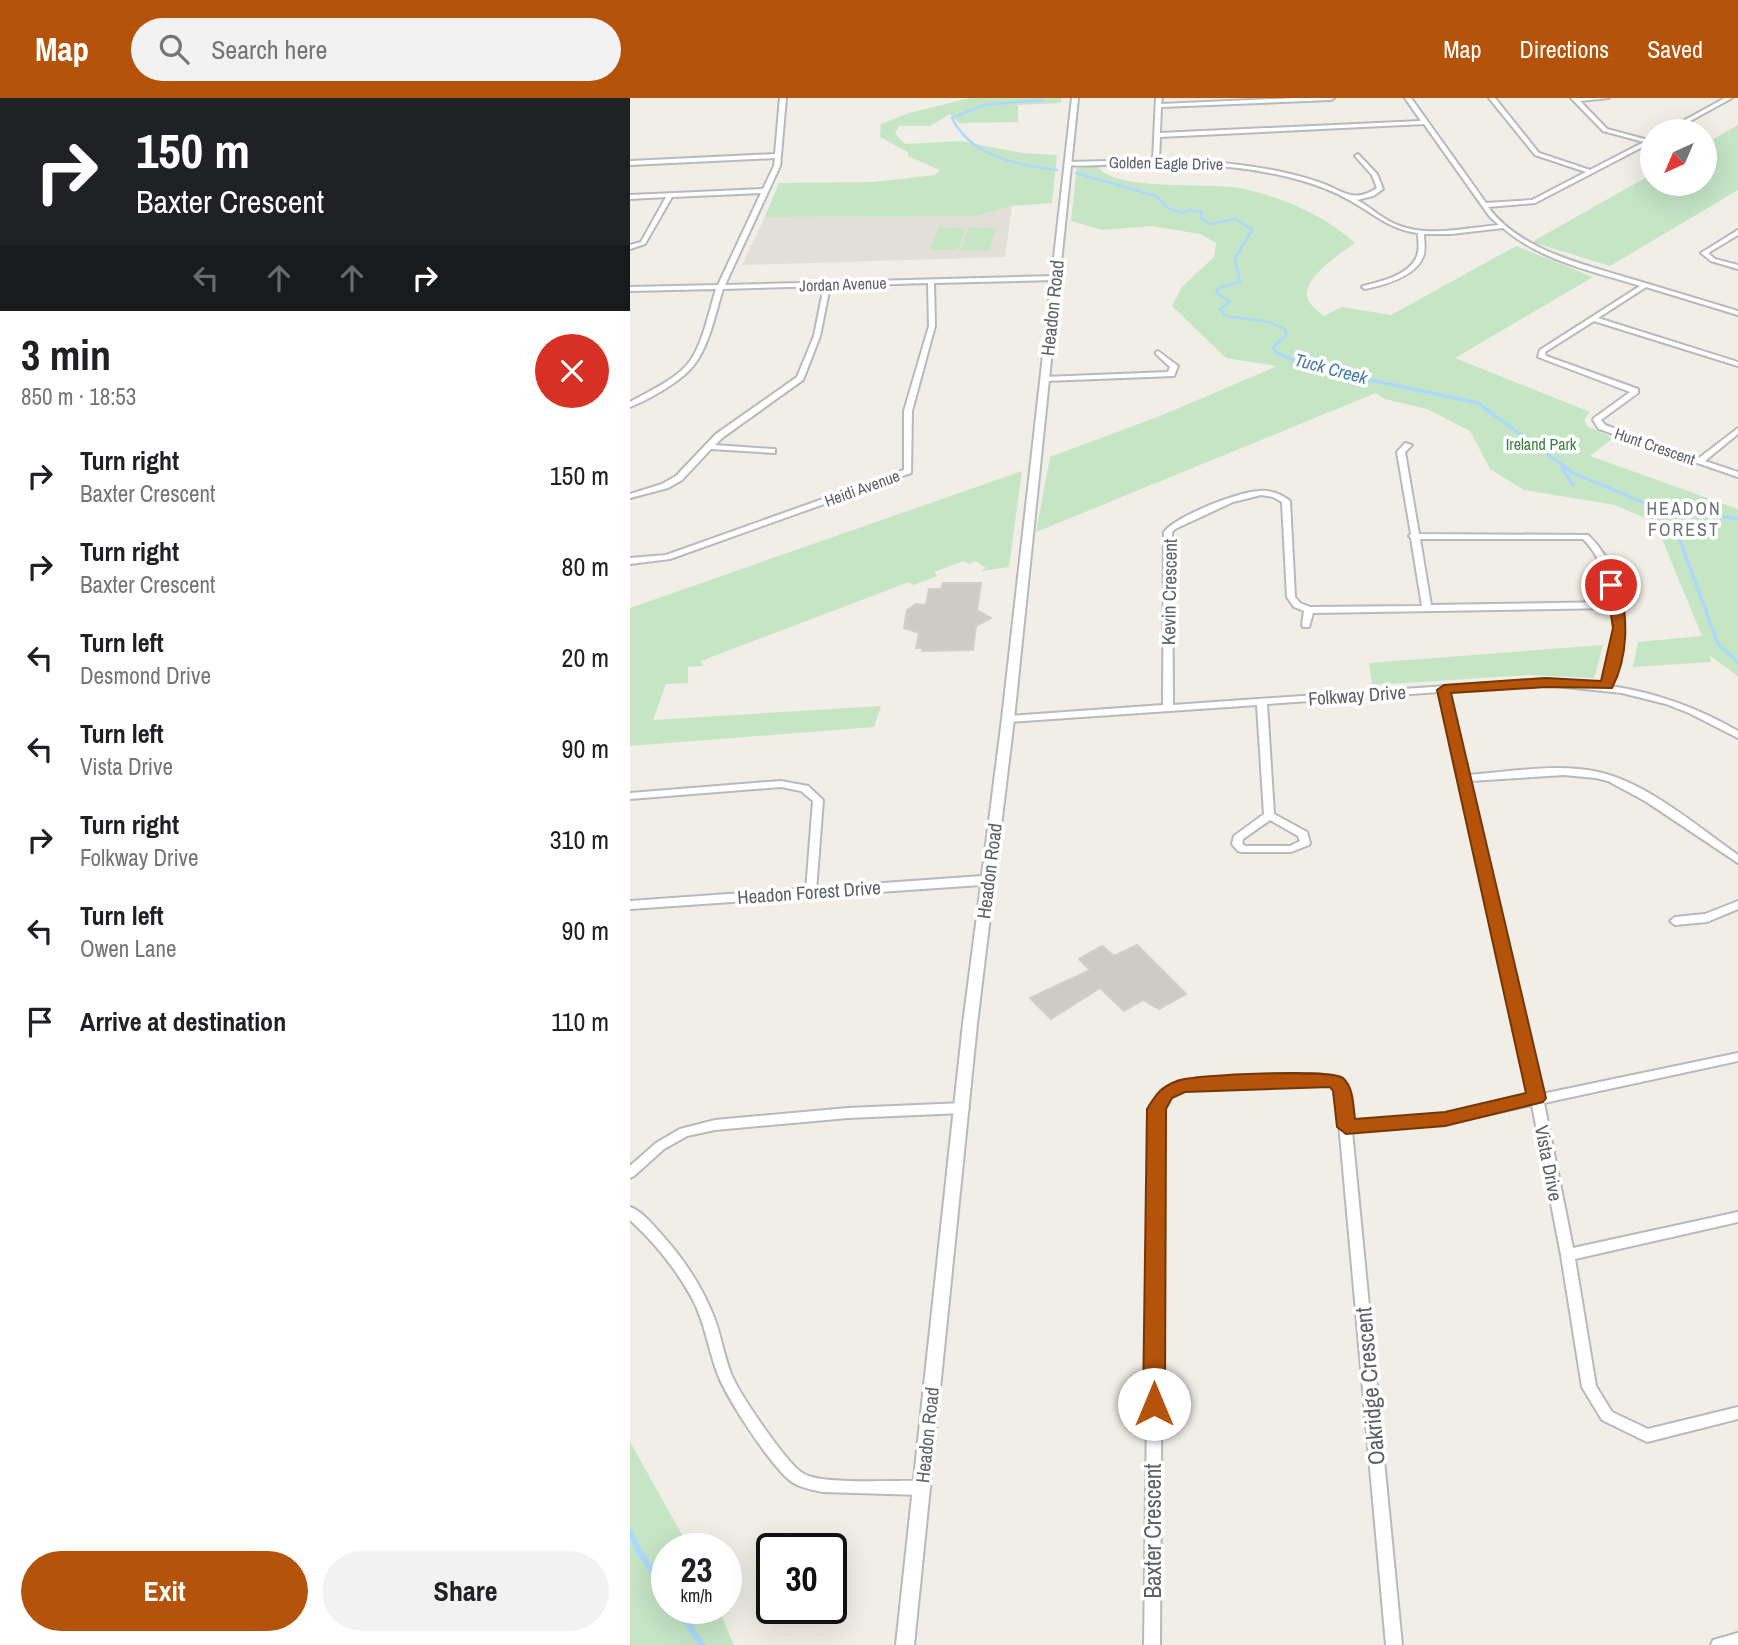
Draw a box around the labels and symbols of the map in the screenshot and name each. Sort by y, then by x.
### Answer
north arrow [1640,119,1717,196]
street label: Golden Eagle Drive [1109,151,1223,175]
street label: Headon Road [1034,259,1070,357]
street label: Jordan Avenue [799,271,887,297]
water label: Tuck Creek [1292,347,1371,390]
street label: Hunt Crescent [1612,422,1699,470]
park label: Ireland Park [1506,433,1577,455]
street label: Heidi Avenue [821,464,903,512]
district label: HEADON FOREST [1646,496,1722,542]
street label: Kevin Crescent [1155,538,1183,645]
pin [1581,555,1641,615]
street label: Folkway Drive [1307,679,1407,711]
street label: Headon Road [970,822,1008,920]
street label: Headon Forest Drive [736,874,882,910]
street label: Vista Drive [1529,1123,1569,1203]
street label: Oakridge Crescent [1347,1306,1392,1466]
position arrow [1117,1367,1191,1441]
street label: Headon Road [909,1386,945,1484]
street label: Baxter Crescent [1137,1463,1168,1599]
speed limit sign: 30 [756,1533,847,1624]

